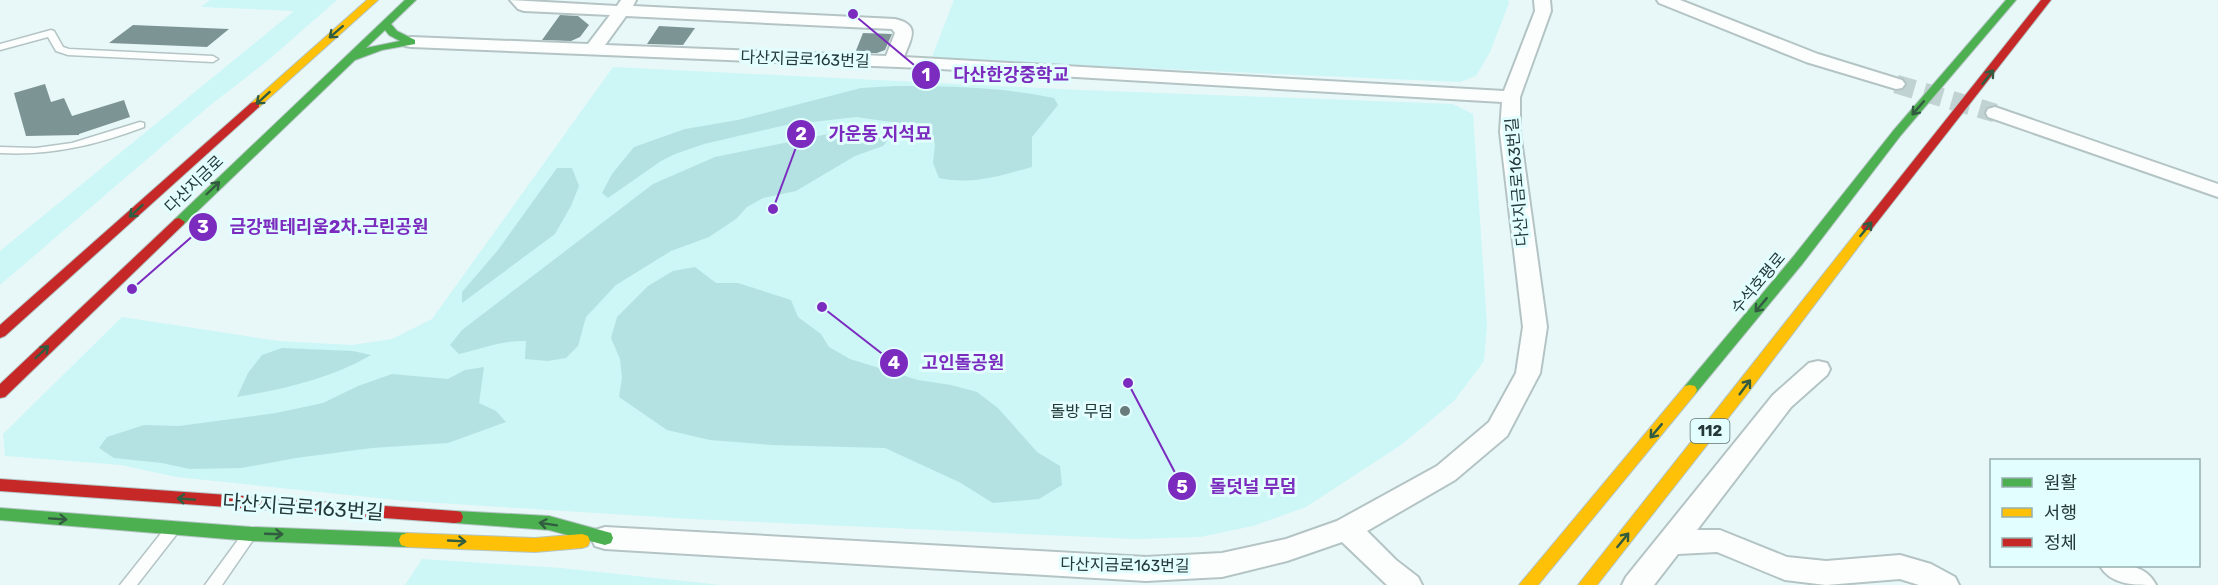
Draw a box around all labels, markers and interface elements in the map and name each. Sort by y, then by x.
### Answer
one-way arrow [328,26,344,39]
street label: 다산지금로163번길 [740,47,870,71]
callout: 다산한강중학교 [911,57,1081,93]
text: 1 [922,64,930,86]
text: 다산한강중학교 [953,64,1069,86]
one-way arrow [1981,69,1994,85]
one-way arrow [255,91,270,105]
one-way arrow [1911,100,1925,115]
callout: 가운동 지석묘 [786,116,943,152]
street label: 다산지금로163번길 [1502,117,1532,247]
text: 2 [795,123,807,145]
text: 가운동 지석묘 [828,123,932,145]
street label: 다산지금로 [161,151,227,216]
one-way arrow [206,181,221,195]
one-way arrow [129,204,144,218]
callout: 금강펜테리움2차.근린공원 [188,209,441,245]
text: 3 [197,216,209,238]
text: 금강펜테리움2차.근린공원 [230,216,428,238]
one-way arrow [1859,221,1872,237]
street label: 수석호평로 [1727,248,1789,317]
one-way arrow [1754,297,1767,313]
one-way arrow [35,345,50,359]
callout: 고인돌공원 [879,345,1016,381]
text: 4 [888,352,900,374]
text: 고인돌공원 [922,352,1004,374]
one-way arrow [1738,379,1751,395]
place label: 돌방 무덤 [1050,402,1113,421]
marker: 돌방 무덤 [1118,404,1132,418]
road number: 112 [1690,419,1730,443]
one-way arrow [1650,423,1663,439]
legend [1990,459,2200,567]
callout: 돌덧널 무덤 [1167,468,1308,504]
text: 원활 [2044,472,2077,494]
text: 5 [1176,476,1188,498]
text: 돌덧널 무덤 [1210,476,1296,498]
street label: 다산지금로163번길 [222,489,384,525]
one-way arrow [177,493,197,504]
text: 서행 [2044,502,2077,524]
one-way arrow [48,514,68,525]
one-way arrow [539,518,559,529]
one-way arrow [263,529,283,540]
one-way arrow [1617,532,1630,548]
text: 정체 [2044,532,2077,554]
one-way arrow [446,536,466,547]
street label: 다산지금로163번길 [1060,554,1190,576]

